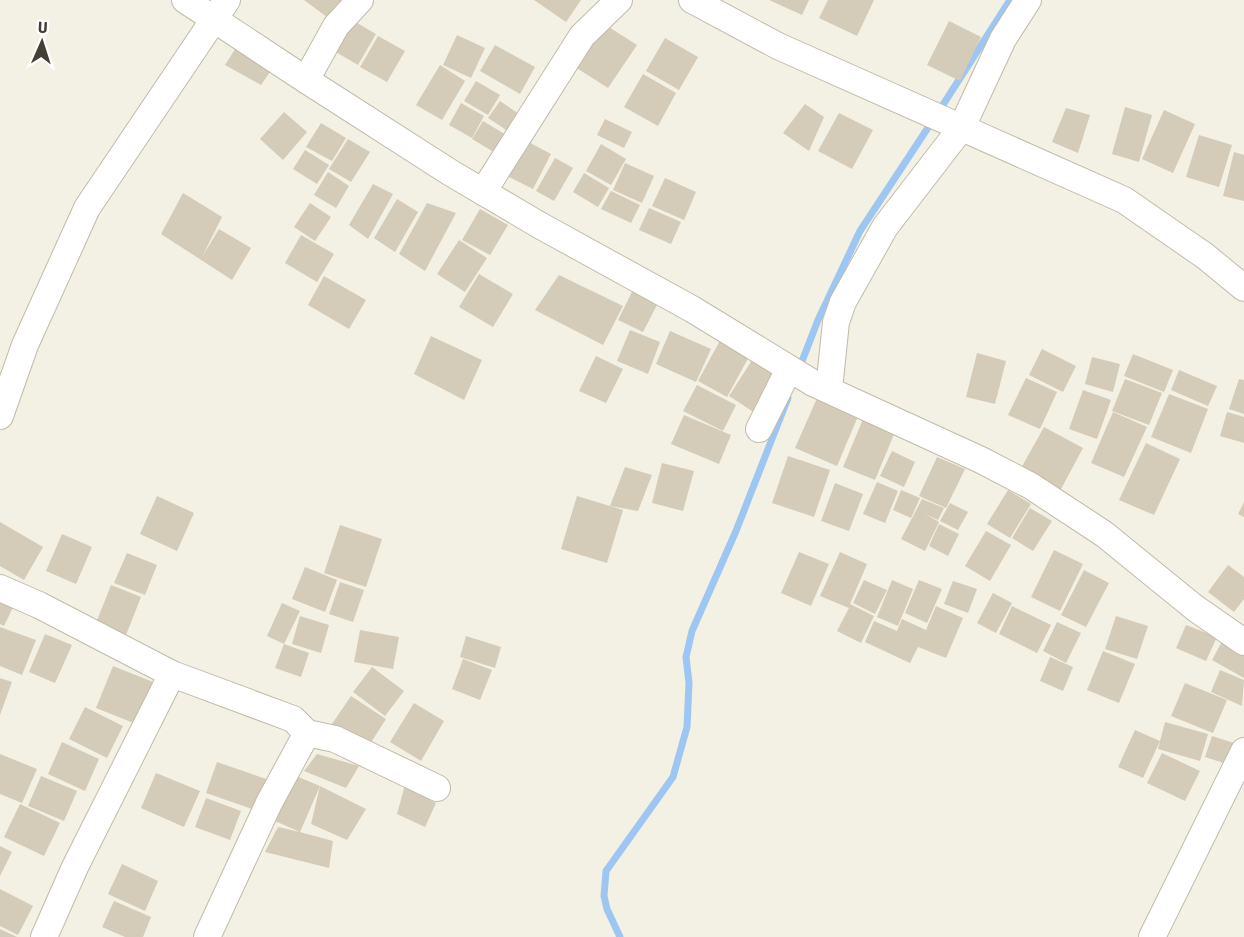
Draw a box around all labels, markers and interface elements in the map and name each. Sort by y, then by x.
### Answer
north arrow [12,12,72,72]
text: U [38,18,48,36]

